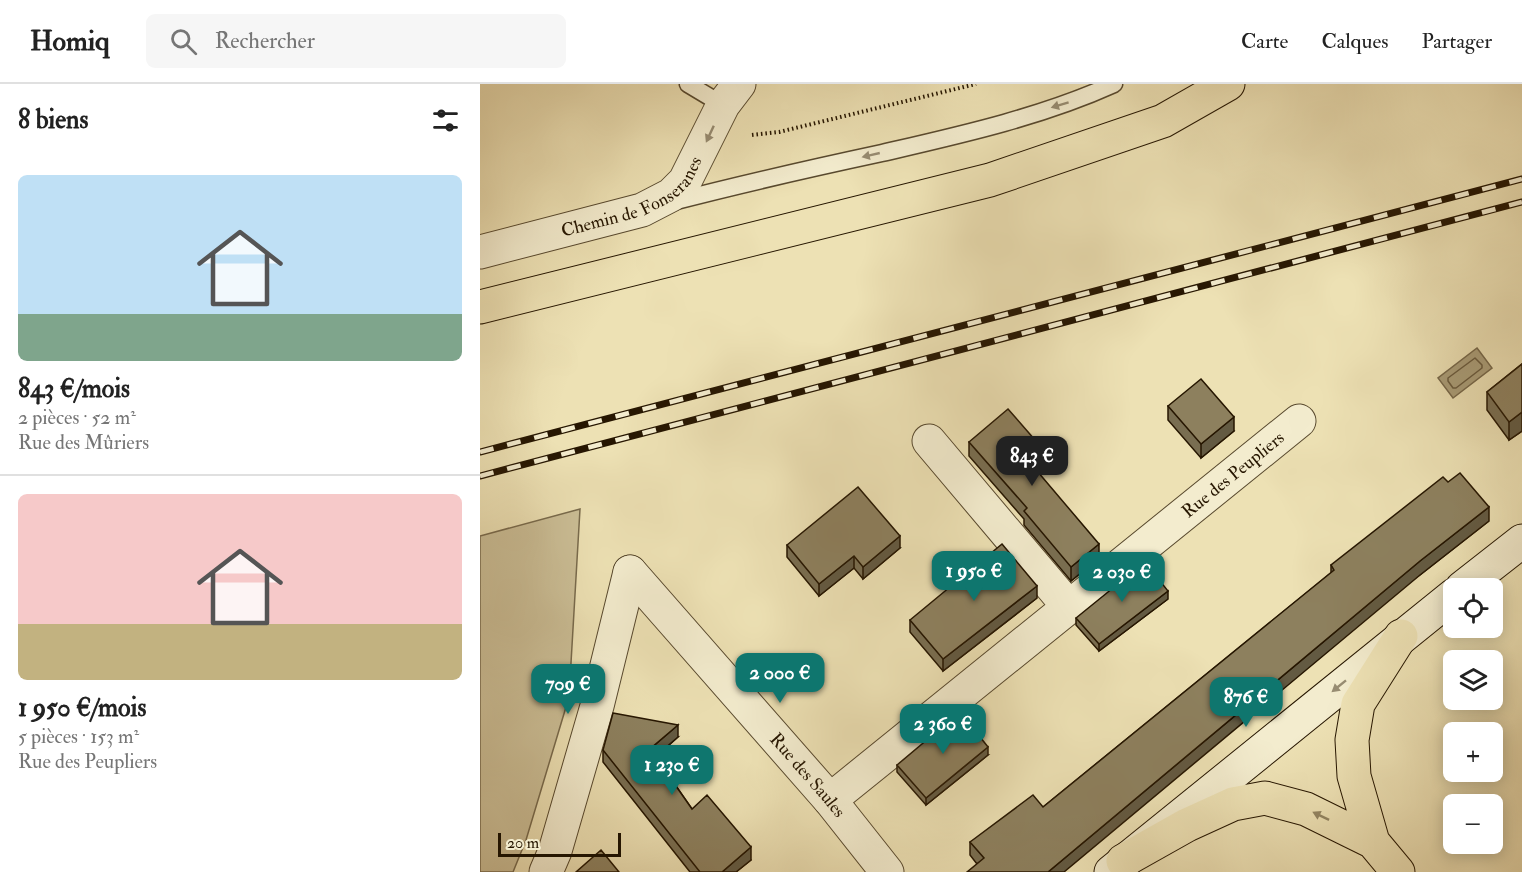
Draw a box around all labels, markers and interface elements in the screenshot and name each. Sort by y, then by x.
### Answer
search box [146,14,566,68]
text: Homiq [30,24,110,59]
icon: search [167,25,200,58]
text: Rechercher [215,27,315,55]
text: Carte [1241,28,1288,55]
text: Calques [1321,28,1388,55]
text: Partager [1421,28,1492,55]
one-way arrow [1051,101,1069,110]
text: 8 biens [18,104,88,136]
icon: filters [429,104,462,137]
one-way arrow [705,126,714,143]
one-way arrow [862,151,881,160]
street label: Chemin de Fonseranes [559,153,707,243]
icon: home [186,214,294,322]
text: 843 €/mois [18,373,130,405]
text: 2 pièces · 52 m² [18,405,136,430]
street label: Rue des Peupliers [1177,426,1289,523]
text: Rue des Mûriers [18,430,149,455]
pin: 843 € [990,436,1074,487]
text: 843 € [1010,443,1054,468]
icon: home [186,533,294,641]
pin: 1 950 € [919,551,1029,602]
pin: 2 030 € [1067,552,1177,603]
text: 1 950 € [946,558,1002,583]
text: 2 030 € [1093,559,1151,584]
map controls [1443,578,1503,854]
button: locate [1443,578,1503,638]
button: layers [1443,650,1503,710]
pin: 2 000 € [725,653,835,704]
text: 2 000 € [749,660,811,685]
pin: 709 € [526,664,610,715]
text: 709 € [545,671,591,696]
pin: 876 € [1204,677,1288,728]
one-way arrow [1332,679,1347,691]
text: 876 € [1224,684,1268,709]
text: 1 950 €/mois [18,692,146,724]
pin: 2 360 € [888,704,998,755]
text: 2 360 € [914,711,972,736]
button: + [1443,722,1503,782]
text: 5 pièces · 153 m² [18,724,139,749]
street label: Rue des Saules [764,728,850,822]
pin: 1 230 € [617,745,727,796]
text: Rue des Peupliers [18,749,157,774]
text: 1 230 € [644,752,700,777]
button: − [1443,794,1503,854]
one-way arrow [1312,812,1329,821]
scale bar [498,830,621,858]
text: 20 m [507,833,539,853]

